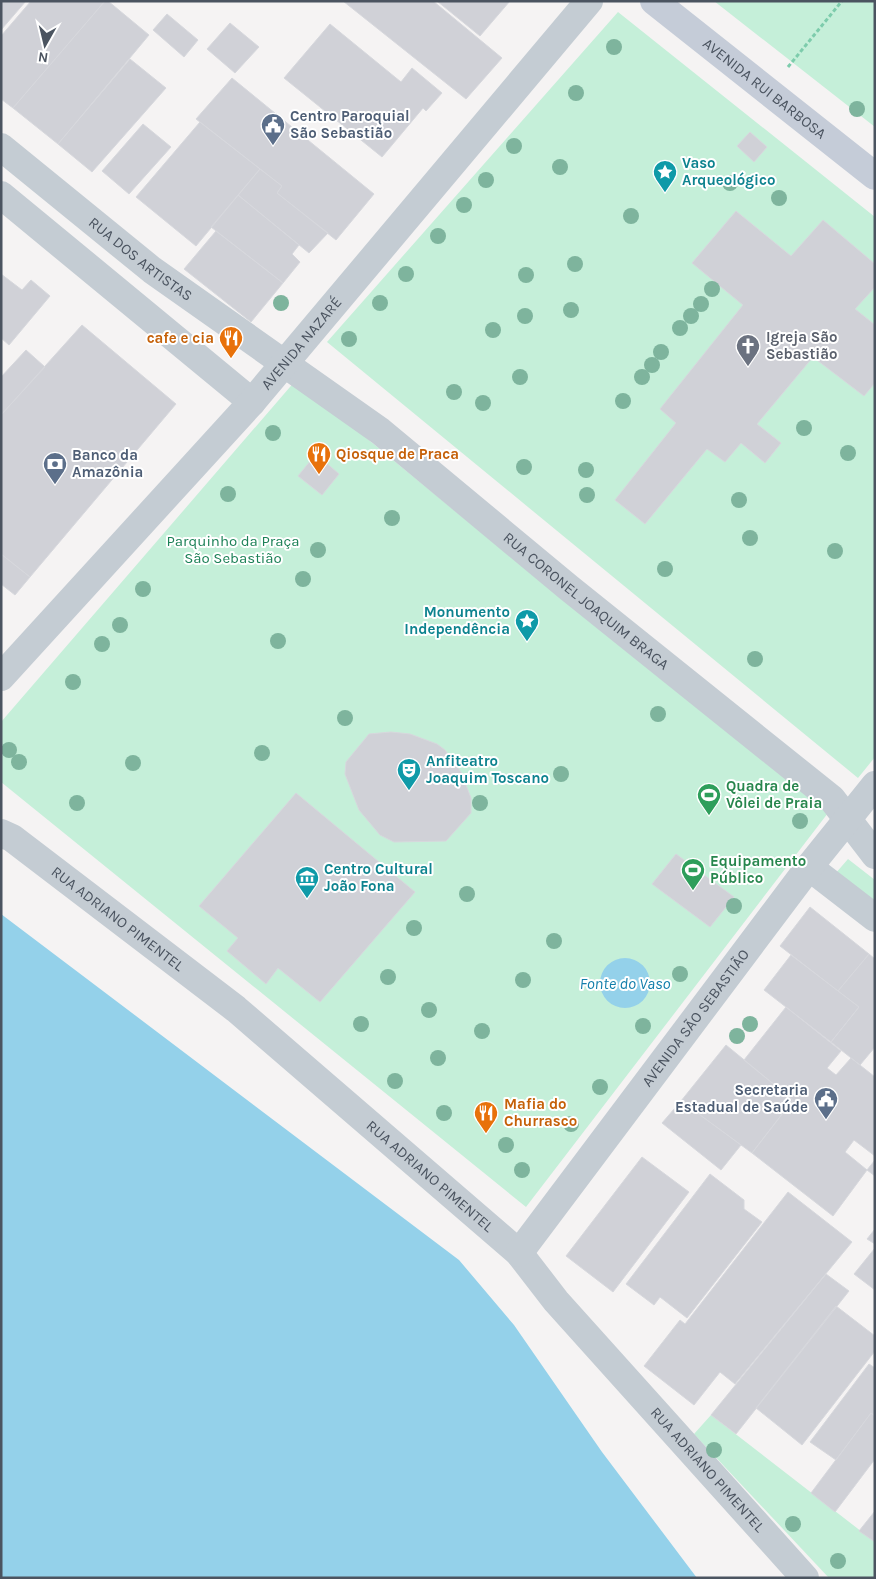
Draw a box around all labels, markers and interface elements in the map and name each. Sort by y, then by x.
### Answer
north arrow [20,20,70,70]
street label: AVENIDA RUI BARBOSA [699,34,830,143]
text: N [37,48,49,66]
place label: Centro Paroquial São Sebastião [290,107,410,142]
public building icon: Centro Paroquial São Sebastião [260,112,286,146]
place label: Vaso Arqueológico [682,154,775,189]
place icon: Vaso Arqueológico [652,159,678,193]
street label: RUA DOS ARTISTAS [85,213,196,305]
street label: AVENIDA NAZARÉ [257,293,345,393]
restaurant icon: cafe e cia [218,325,244,359]
place label: Igreja São Sebastião [766,328,838,363]
place label: cafe e cia [147,329,214,347]
church icon: Igreja São Sebastião [735,333,761,367]
restaurant icon: Qiosque de Praca [306,441,332,475]
place label: Qiosque de Praca [336,445,459,463]
place label: Banco da Amazônia [72,446,143,481]
bank icon: Banco da Amazônia [42,451,68,485]
street label: RUA CORONEL JOAQUIM BRAGA [500,528,673,674]
park label: Parquinho da Praça São Sebastião [167,532,299,567]
place label: Monumento Independência [404,603,510,638]
place icon: Monumento Independência [514,608,540,642]
place label: Anfiteatro Joaquim Toscano [426,752,549,787]
theatre icon: Anfiteatro Joaquim Toscano [396,757,422,791]
place label: Quadra de Vôlei de Praia [726,777,822,812]
sports icon: Quadra de Vôlei de Praia [696,782,722,816]
place label: Equipamento Público [710,852,806,887]
sports icon: Equipamento Público [680,857,706,891]
place label: Centro Cultural João Fona [324,860,433,895]
street label: RUA ADRIANO PIMENTEL [48,862,188,975]
museum icon: Centro Cultural João Fona [294,865,320,899]
street label: AVENIDA SÃO SEBASTIÃO [638,946,753,1090]
water label: Fonte do Vaso [580,974,671,993]
place label: Secretaria Estadual de Saúde [675,1081,808,1116]
public building icon: Secretaria Estadual de Saúde [813,1086,839,1120]
place label: Mafia do Churrasco [504,1095,577,1130]
restaurant icon: Mafia do Churrasco [473,1100,499,1134]
street label: RUA ADRIANO PIMENTEL [363,1116,497,1236]
street label: RUA ADRIANO PIMENTEL [647,1403,769,1536]

